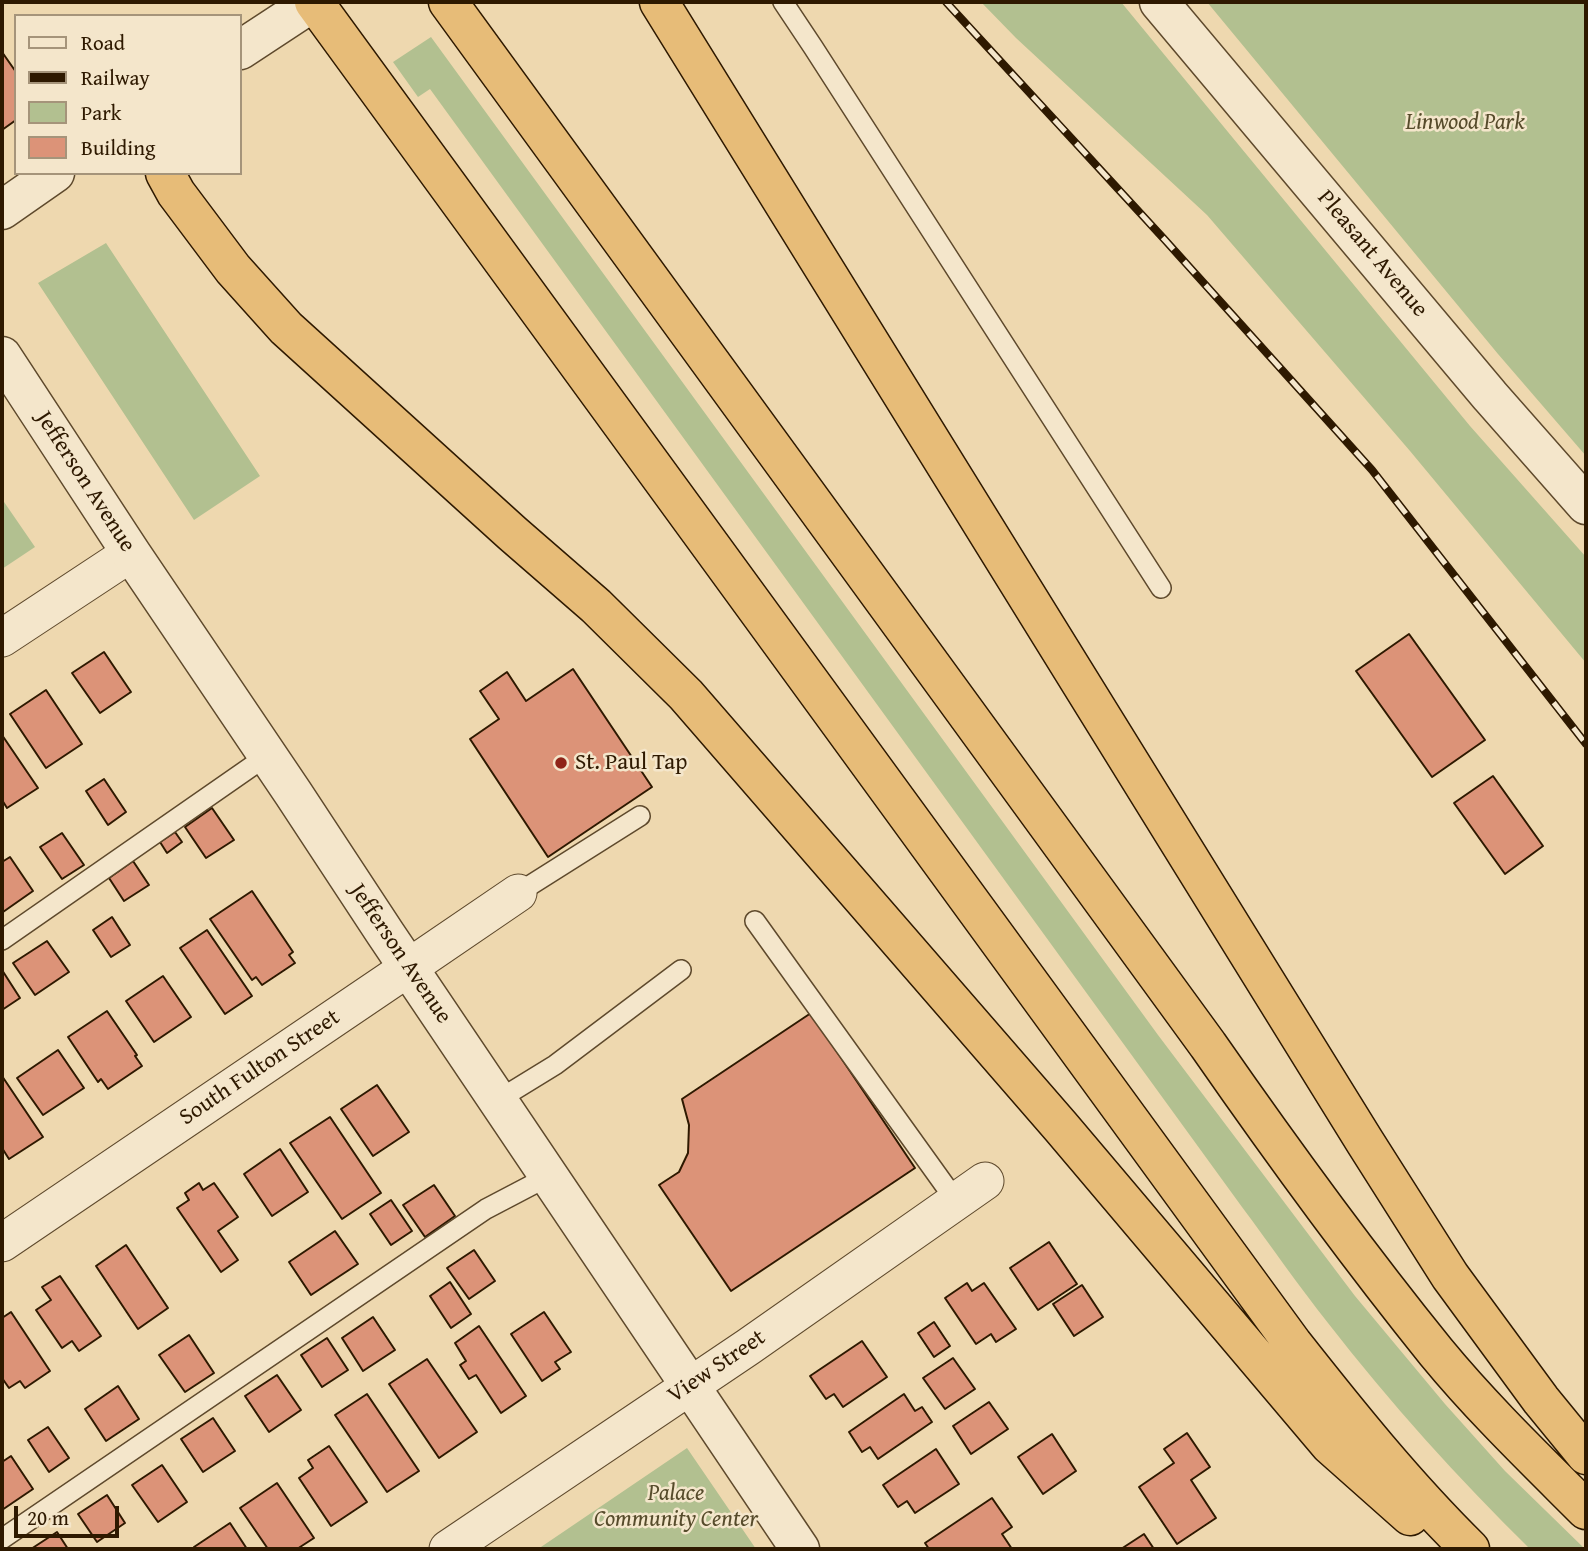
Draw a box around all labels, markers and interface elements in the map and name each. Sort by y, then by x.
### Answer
legend [14,14,242,175]
text: Road [81,27,125,58]
text: Railway [81,62,150,93]
text: Park [81,97,122,128]
park label: Linwood Park [1405,109,1525,137]
text: Building [81,132,155,163]
street label: Pleasant Avenue [1311,185,1433,323]
street label: Jefferson Avenue [29,406,141,558]
place label: St. Paul Tap [575,749,687,777]
marker: St. Paul Tap [553,755,569,771]
street label: Jefferson Avenue [343,879,457,1029]
street label: South Fulton Street [174,1004,346,1132]
street label: View Street [663,1324,771,1410]
park label: Palace Community Center [594,1480,758,1534]
scale bar [18,1492,122,1536]
text: 20 m [27,1502,69,1533]

